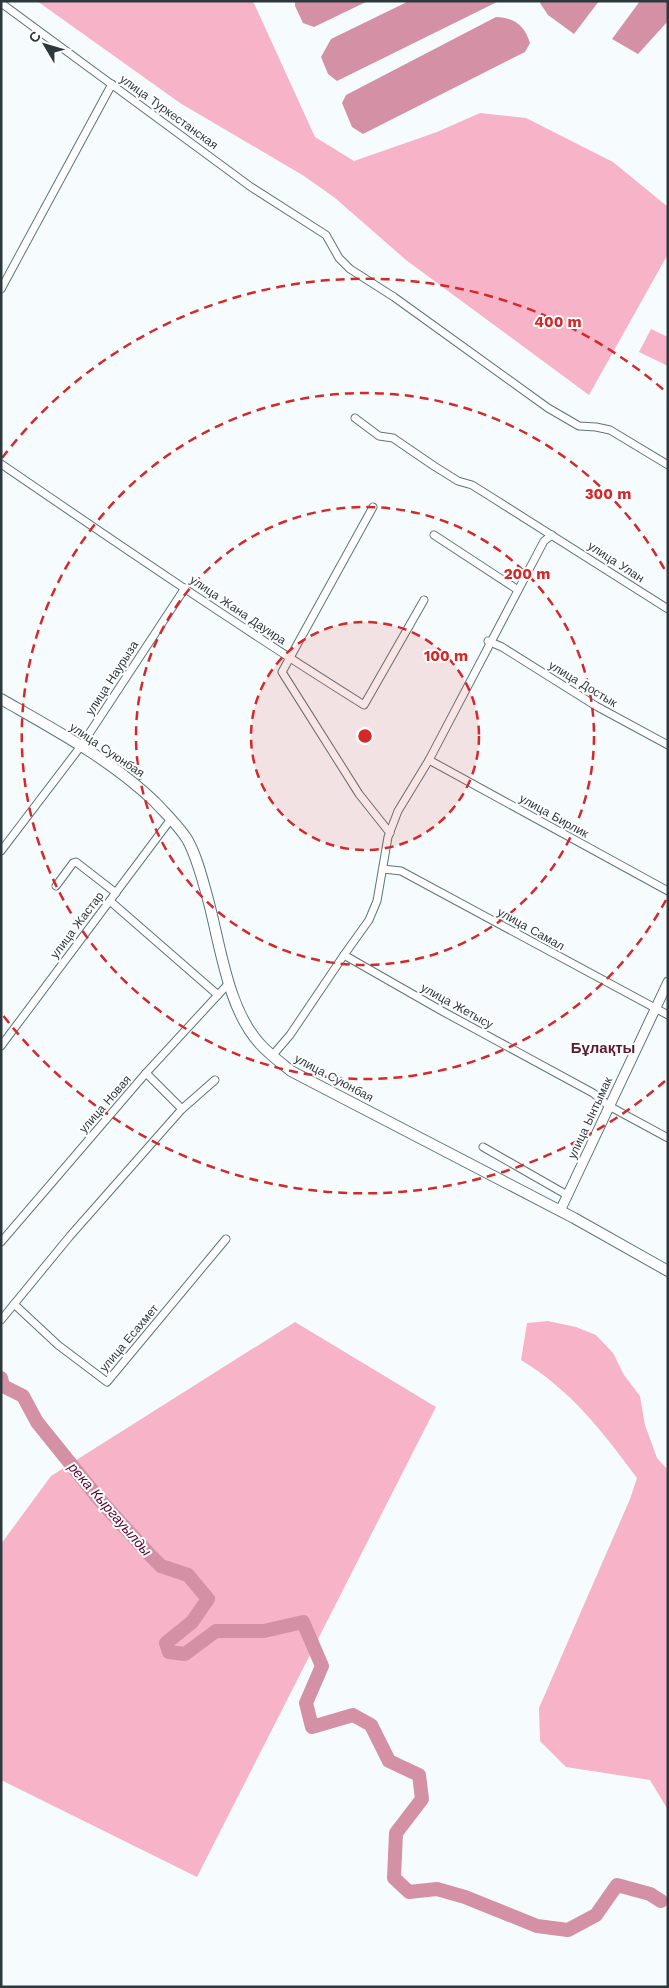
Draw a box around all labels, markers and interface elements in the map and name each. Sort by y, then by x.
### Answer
north arrow [20,20,70,70]
text: С [25,28,44,46]
street label: улица Туркестанская [117,72,221,152]
text: 400 m [534,313,582,331]
text: 300 m [585,485,631,503]
street label: улица Улан [585,539,647,585]
text: 200 m [504,565,550,583]
street label: улица Жана Дауира [187,573,289,648]
street label: улица Наурыза [83,638,141,718]
text: 100 m [424,647,468,665]
street label: улица Достык [546,658,620,710]
street label: улица Суюнбая [67,720,147,780]
centre of rings [356,727,374,745]
street label: улица Бирлик [517,791,592,841]
street label: улица Жастар [47,889,107,961]
street label: улица Самал [495,905,567,953]
street label: улица Жетысу [418,980,496,1032]
district label: Бұлақты [571,1039,635,1057]
street label: улица Суюнбая [292,1051,376,1105]
street label: улица Новая [76,1072,134,1136]
street label: улица Ынтымак [565,1074,615,1161]
street label: улица Есахмет [97,1301,162,1375]
water label: река Кыргауылды [64,1458,155,1559]

